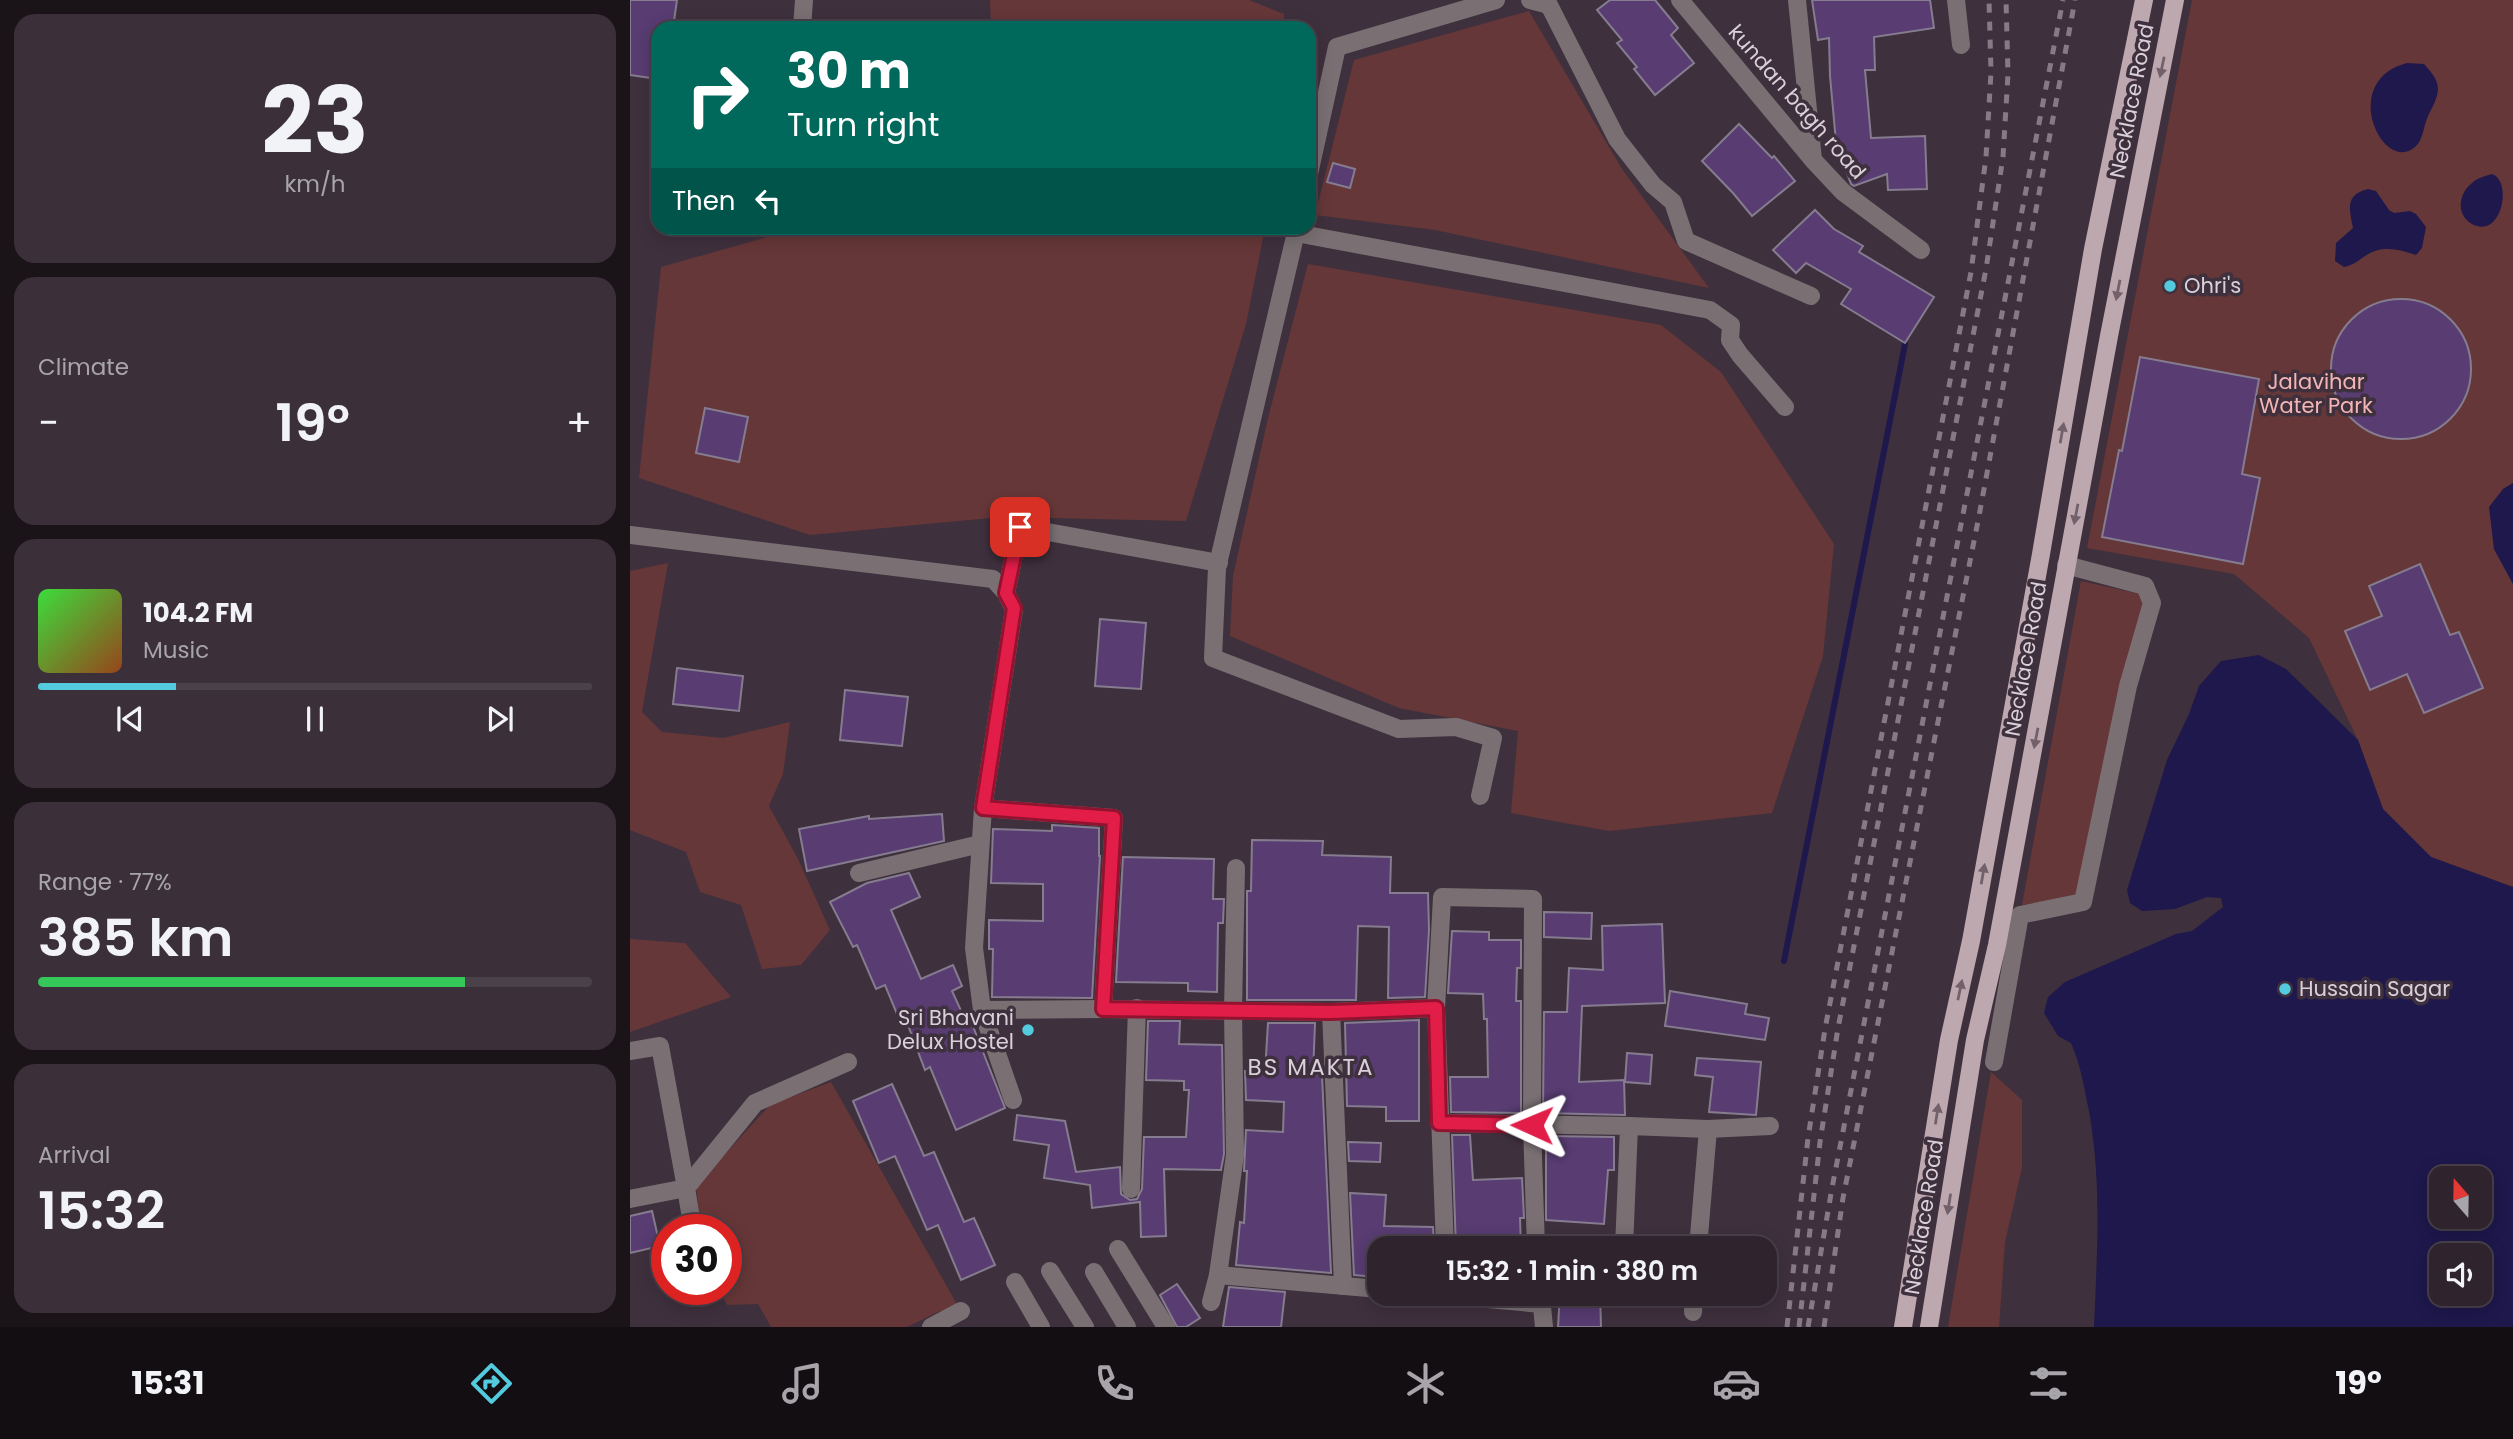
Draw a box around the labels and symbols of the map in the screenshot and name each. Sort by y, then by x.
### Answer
street label: kundan bagh road [1722,18,1873,185]
street label: Necklace Road [2102,21,2161,181]
one-way arrow [2156,56,2167,78]
place label: Ohri's [2184,271,2241,300]
marker: Ohri's [2162,278,2178,294]
one-way arrow [2112,279,2123,301]
park label: Jalavihar Water Park [2259,367,2373,420]
one-way arrow [2057,422,2068,444]
pin [990,497,1050,557]
one-way arrow [2070,503,2081,525]
street label: Necklace Road [1998,579,2053,739]
one-way arrow [2030,727,2041,749]
one-way arrow [1978,863,1989,885]
place label: Hussain Sagar [2299,974,2450,1003]
one-way arrow [1955,979,1966,1001]
marker: Hussain Sagar [2277,981,2293,997]
place label: Sri Bhavani Delux Hostel [887,1003,1014,1056]
marker: Sri Bhavani Delux Hostel [1020,1022,1036,1038]
district label: BS MAKTA [1248,1051,1374,1083]
position arrow [1495,1088,1569,1162]
one-way arrow [1932,1103,1943,1125]
street label: Necklace Road [1897,1137,1950,1297]
north arrow [2429,1166,2492,1228]
one-way arrow [1943,1193,1954,1215]
speed limit sign: 30 [651,1214,742,1305]

